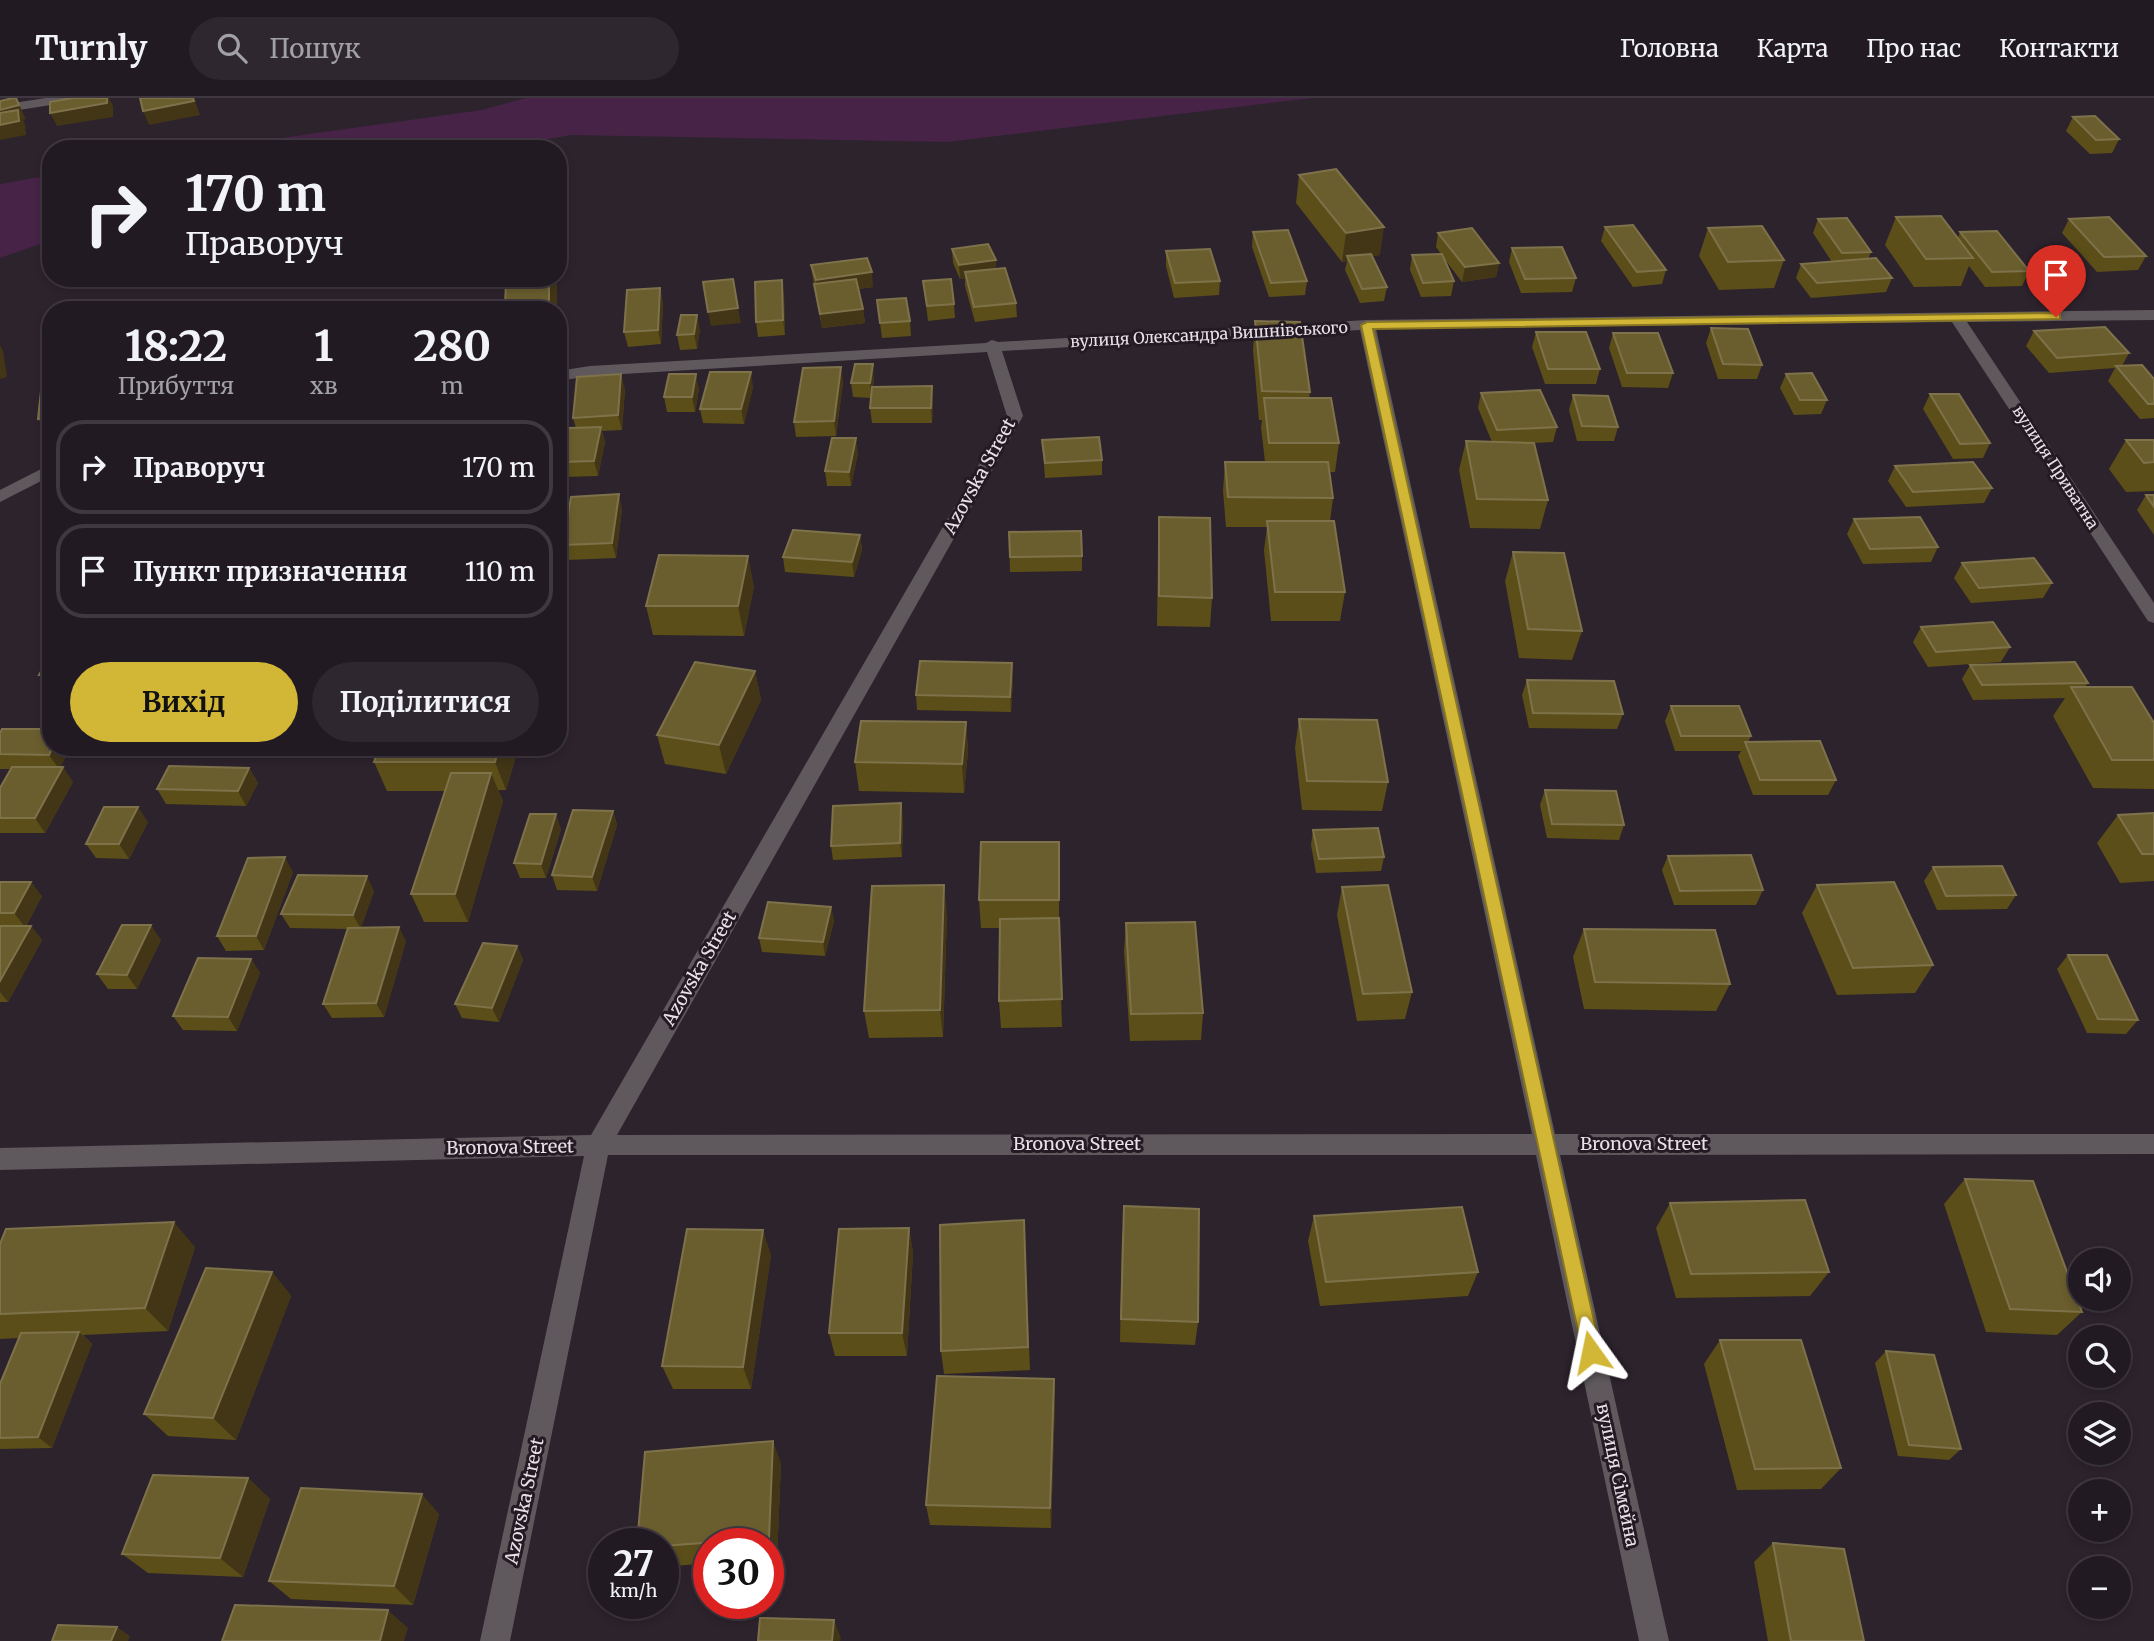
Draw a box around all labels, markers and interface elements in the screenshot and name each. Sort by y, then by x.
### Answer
search box [189,17,679,80]
text: Turnly [35,28,147,69]
icon: search [213,29,251,67]
text: Пошук [269,32,361,65]
text: Головна [1620,33,1719,64]
text: Карта [1757,33,1828,64]
text: Про нас [1866,33,1961,64]
text: Контакти [1999,33,2119,64]
text: 170 m [185,163,326,224]
icon: right [70,168,161,259]
text: Праворуч [185,224,344,264]
pin [2026,245,2086,317]
icon: arrive [2037,256,2075,294]
street label: вулиця Олександра Вишнівського [1070,317,1348,351]
text: 18:22 [125,320,227,372]
text: 1 [314,320,333,372]
text: 280 [413,320,491,372]
text: Прибуття [118,371,234,400]
text: хв [310,371,337,400]
text: m [441,371,464,400]
street label: вулиця Приватна [2009,401,2104,533]
street label: Azovska Street [937,414,1020,539]
icon: right [74,448,112,486]
text: Праворуч [133,451,265,484]
text: 170 m [462,451,535,484]
icon: arrive [74,552,112,590]
text: Пункт призначення [133,555,407,588]
text: 110 m [465,555,535,588]
button: Вихід [70,662,298,742]
button: Поділитися [312,662,539,742]
street label: Azovska Street [656,907,741,1030]
street label: Bronova Street [1013,1132,1141,1155]
street label: Bronova Street [1580,1132,1708,1155]
street label: Bronova Street [446,1134,574,1160]
map controls [2068,1248,2131,1619]
button: sound [2068,1248,2131,1311]
position arrow [1554,1315,1628,1389]
button: search [2068,1325,2131,1388]
street label: вулиця Сімейна [1592,1401,1645,1549]
button: layers [2068,1402,2131,1465]
street label: Azovska Street [499,1436,549,1567]
button: + [2068,1479,2131,1542]
speed limit sign: 30 [693,1528,784,1619]
text: 27 [613,1542,654,1586]
button: − [2068,1556,2131,1619]
text: km/h [610,1579,657,1602]

